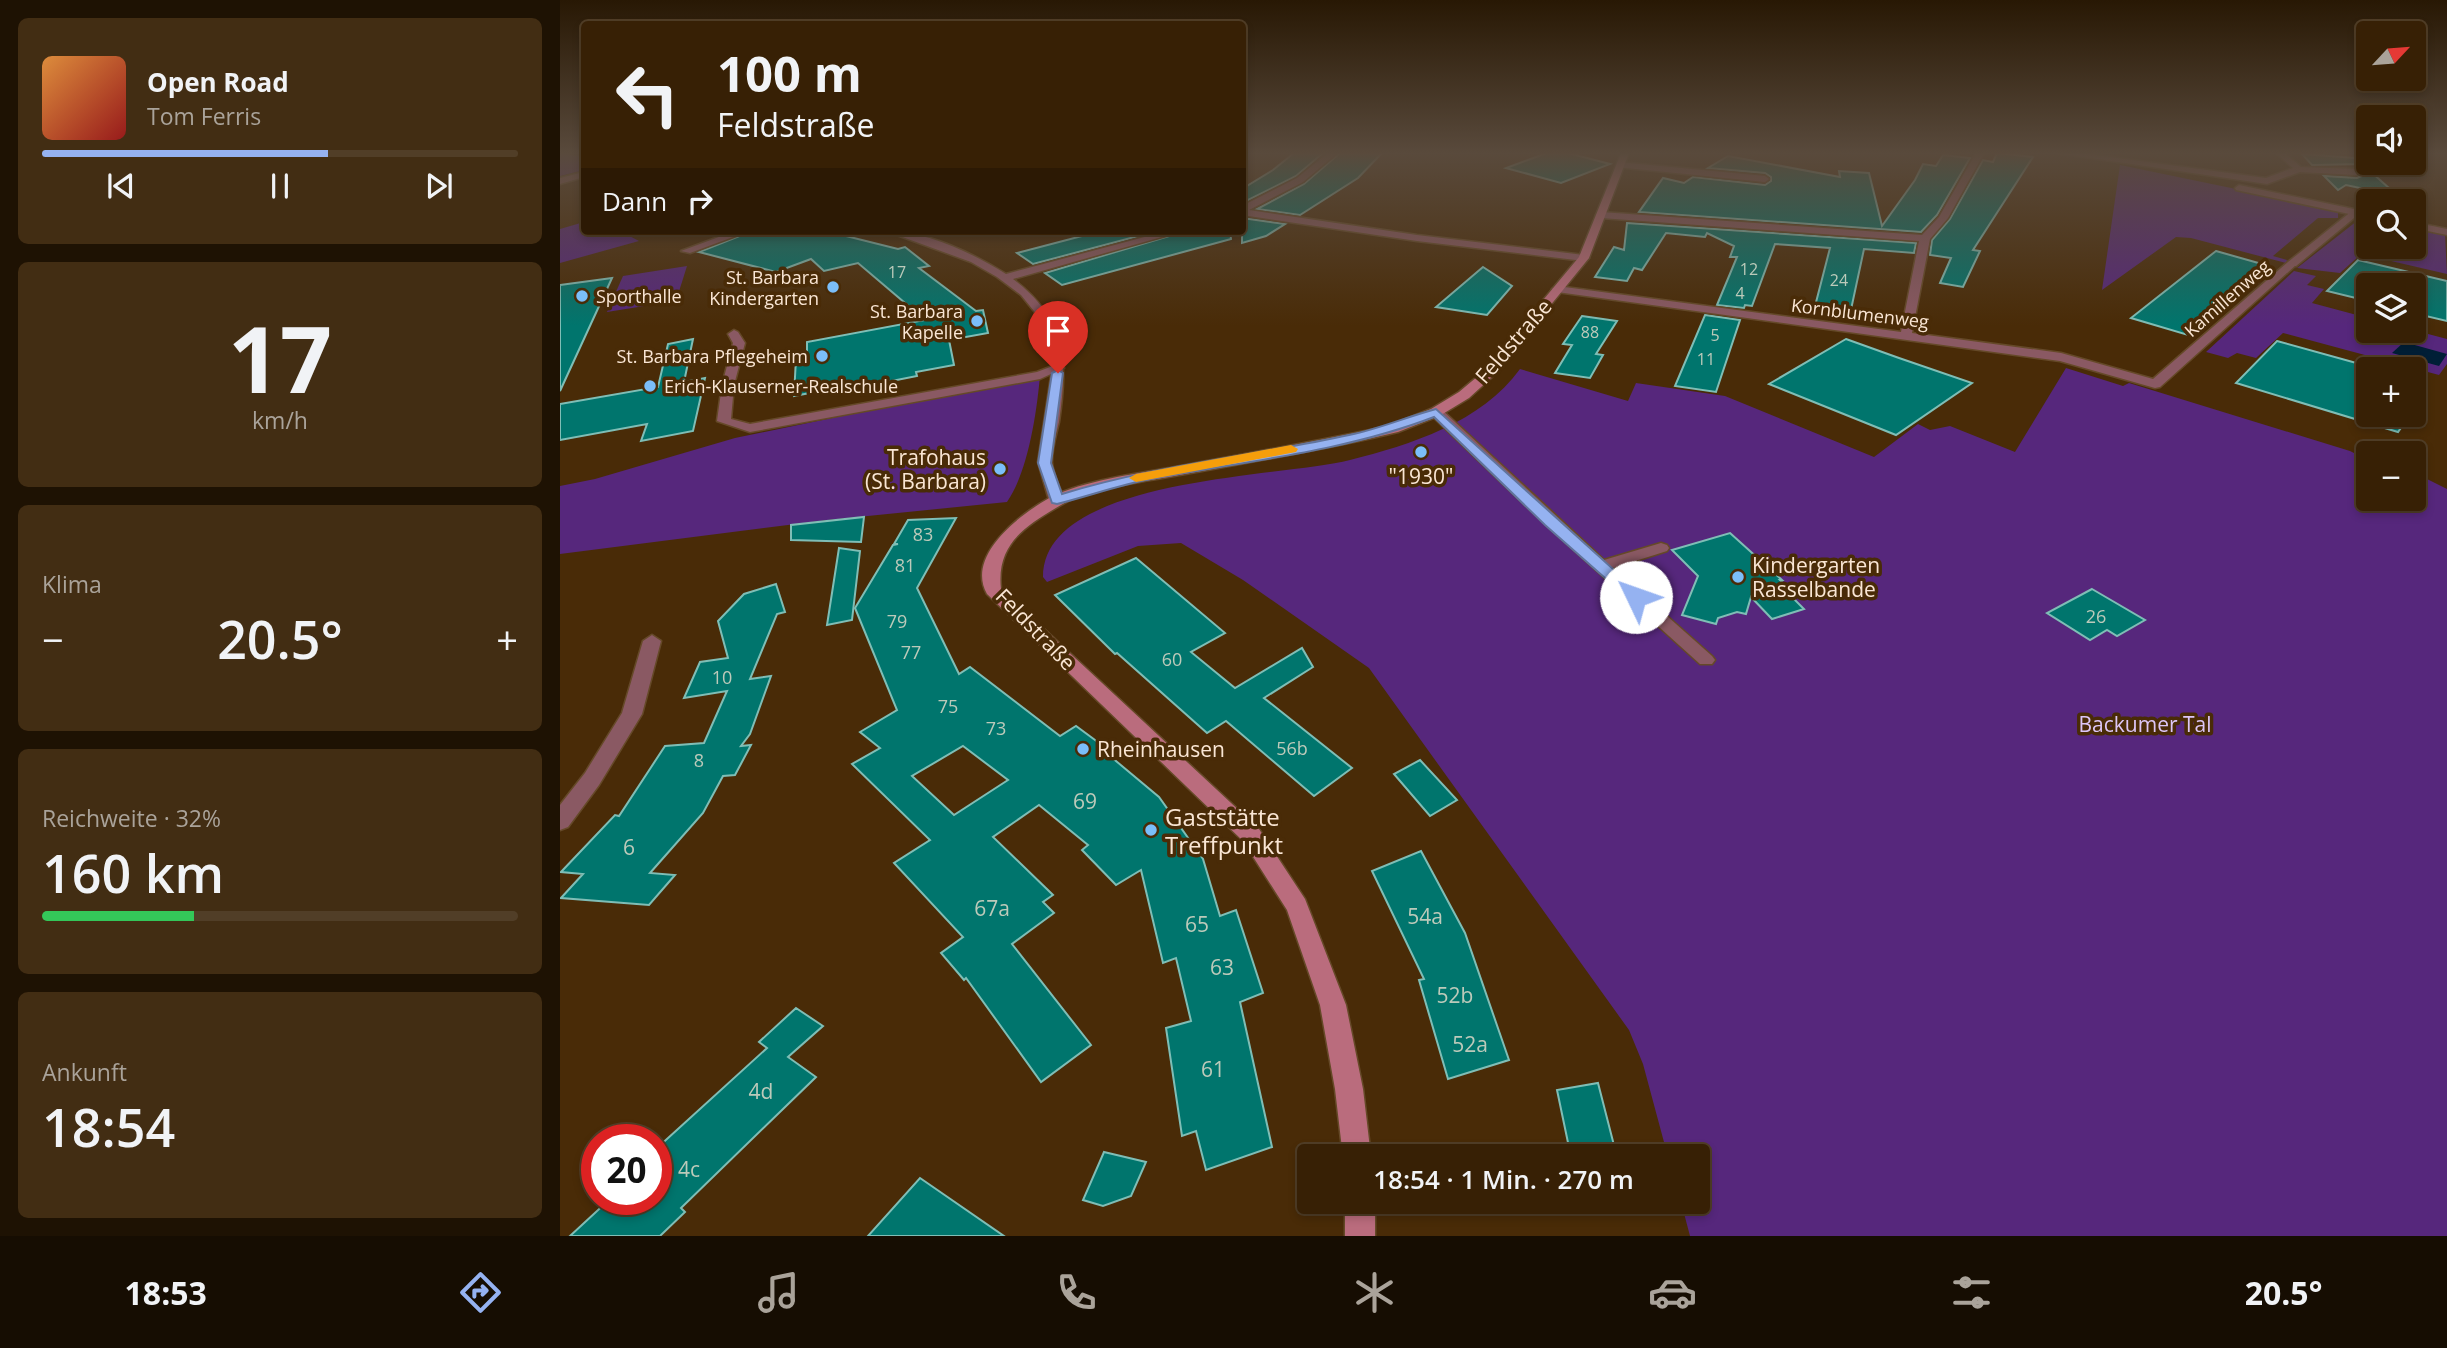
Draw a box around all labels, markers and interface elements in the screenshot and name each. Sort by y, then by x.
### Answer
north arrow [2356,21,2426,91]
map controls [2356,21,2426,511]
text: 100 m [717,40,862,106]
icon: left [602,49,693,140]
text: Open Road [147,64,289,100]
text: Tom Ferris [147,100,261,132]
text: Feldstraße [717,103,875,146]
button: sound [2356,105,2426,175]
icon: previous [102,167,140,205]
icon: pause [261,167,299,205]
icon: next [420,167,458,205]
icon: right [681,182,719,220]
text: Dann [602,183,667,219]
button: search [2356,189,2426,259]
street label: Kamillenweg [2179,254,2275,342]
house number: 12 [1740,258,1758,280]
house number: 17 [888,261,906,283]
place label: St. Barbara Kindergarten [709,265,819,310]
house number: 24 [1830,269,1848,291]
button: layers [2356,273,2426,343]
marker: St. Barbara Kindergarten [825,279,841,295]
house number: 4 [1735,282,1745,304]
place label: Sporthalle [596,284,682,308]
marker: Sporthalle [574,288,590,304]
street label: Feldstraße [1469,293,1557,389]
street label: Kornblumenweg [1790,293,1930,333]
text: 17 [228,296,332,420]
place label: St. Barbara Kapelle [870,299,963,344]
pin [1028,301,1088,373]
icon: arrive [1039,312,1077,350]
marker: St. Barbara Kapelle [969,313,985,329]
house number: 88 [1581,321,1599,343]
house number: 5 [1710,324,1720,346]
place label: St. Barbara Pflegeheim [617,344,808,368]
marker: St. Barbara Pflegeheim [814,348,830,364]
house number: 11 [1697,348,1715,370]
button: + [2356,357,2426,427]
place label: Erich-Klauserner-Realschule [664,374,898,398]
marker: Erich-Klauserner-Realschule [642,378,658,394]
text: km/h [252,404,308,436]
button: − [2356,441,2426,511]
place label: Trafohaus (St. Barbara) [865,443,986,495]
marker: "1930" [1413,444,1429,460]
marker: Trafohaus (St. Barbara) [992,461,1008,477]
place label: "1930" [1389,462,1453,490]
house number: 83 [913,522,933,546]
place label: Kindergarten Rasselbande [1752,551,1880,603]
house number: 81 [895,553,915,577]
position arrow [1599,560,1673,634]
text: Klima [42,568,102,600]
marker: Kindergarten Rasselbande [1730,569,1746,585]
street label: Feldstraße [990,582,1082,676]
text: 20.5° [217,603,343,674]
house number: 26 [2086,604,2106,628]
house number: 79 [887,609,907,633]
text: − [42,613,64,665]
text: + [496,613,518,665]
house number: 77 [901,640,921,664]
house number: 60 [1162,647,1182,671]
house number: 10 [712,665,732,689]
house number: 75 [938,694,958,718]
park label: Backumer Tal [2078,710,2212,738]
house number: 73 [986,716,1006,740]
place label: Rheinhausen [1097,735,1225,763]
house number: 56b [1276,736,1308,760]
marker: Rheinhausen [1075,741,1091,757]
house number: 8 [694,748,704,772]
house number: 69 [1073,787,1097,815]
place label: Gaststätte Treffpunkt [1165,800,1283,861]
text: Reichweite · 32% [42,802,221,834]
marker: Gaststätte Treffpunkt [1143,822,1159,838]
house number: 6 [623,833,635,861]
text: 160 km [42,837,224,908]
house number: 67a [974,894,1010,922]
house number: 54a [1407,902,1443,930]
house number: 65 [1185,910,1209,938]
house number: 63 [1210,953,1234,981]
house number: 52b [1437,981,1473,1009]
house number: 52a [1452,1030,1488,1058]
house number: 61 [1201,1055,1225,1083]
text: Ankunft [42,1056,127,1088]
house number: 4d [749,1077,773,1105]
text: 18:54 [42,1091,175,1162]
speed limit sign: 20 [581,1124,672,1215]
house number: 4c [678,1155,700,1183]
text: 18:54 · 1 Min. · 270 m [1373,1161,1634,1197]
icon: directions [456,1268,505,1317]
icon: music [754,1268,803,1317]
icon: phone [1052,1268,1101,1317]
icon: climate [1350,1268,1399,1317]
icon: car [1648,1268,1697,1317]
icon: filters [1947,1268,1996,1317]
text: 18:53 [125,1271,207,1314]
text: 20.5° [2245,1271,2322,1314]

